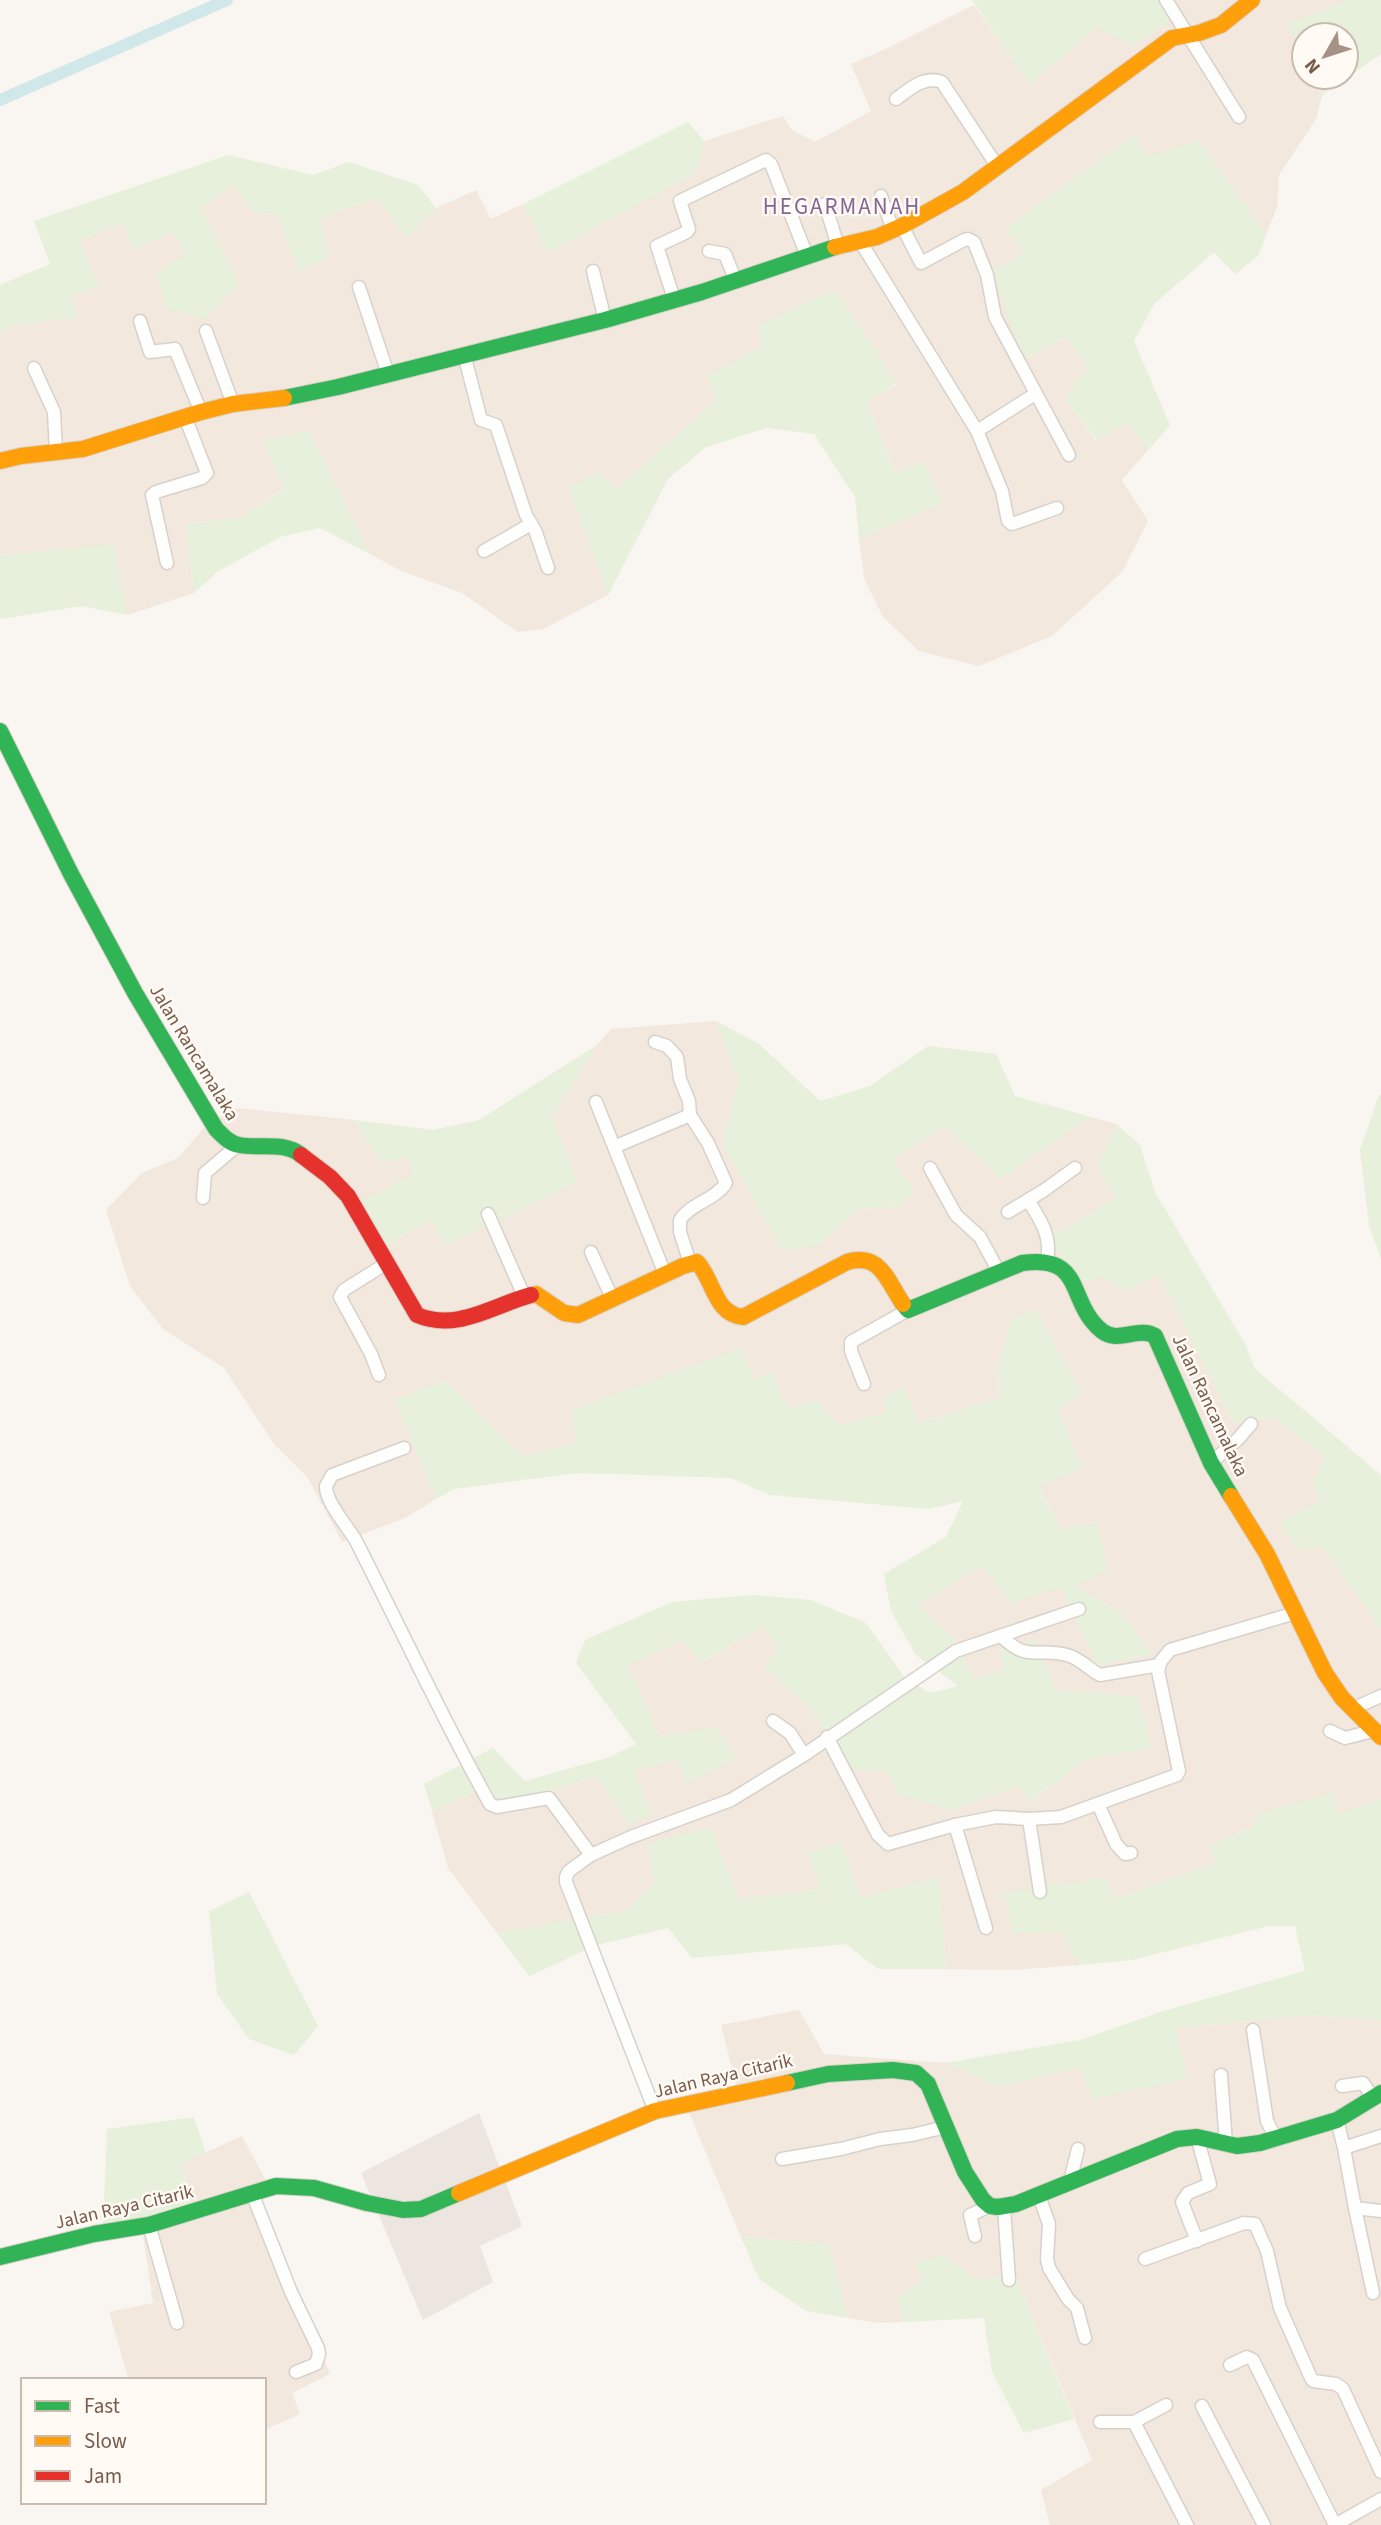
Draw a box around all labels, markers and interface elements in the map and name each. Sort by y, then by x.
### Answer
north arrow [1290,21,1360,91]
text: N [1298,52,1327,79]
district label: HEGARMANAH [763,190,921,223]
street label: Jalan Rancamalaka [142,980,245,1126]
street label: Jalan Rancamalaka [1165,1330,1255,1481]
street label: Jalan Raya Citarik [651,2047,796,2106]
street label: Jalan Raya Citarik [52,2178,197,2237]
legend [21,2378,266,2504]
text: Fast [84,2391,120,2421]
text: Slow [84,2426,127,2456]
text: Jam [84,2461,122,2491]

